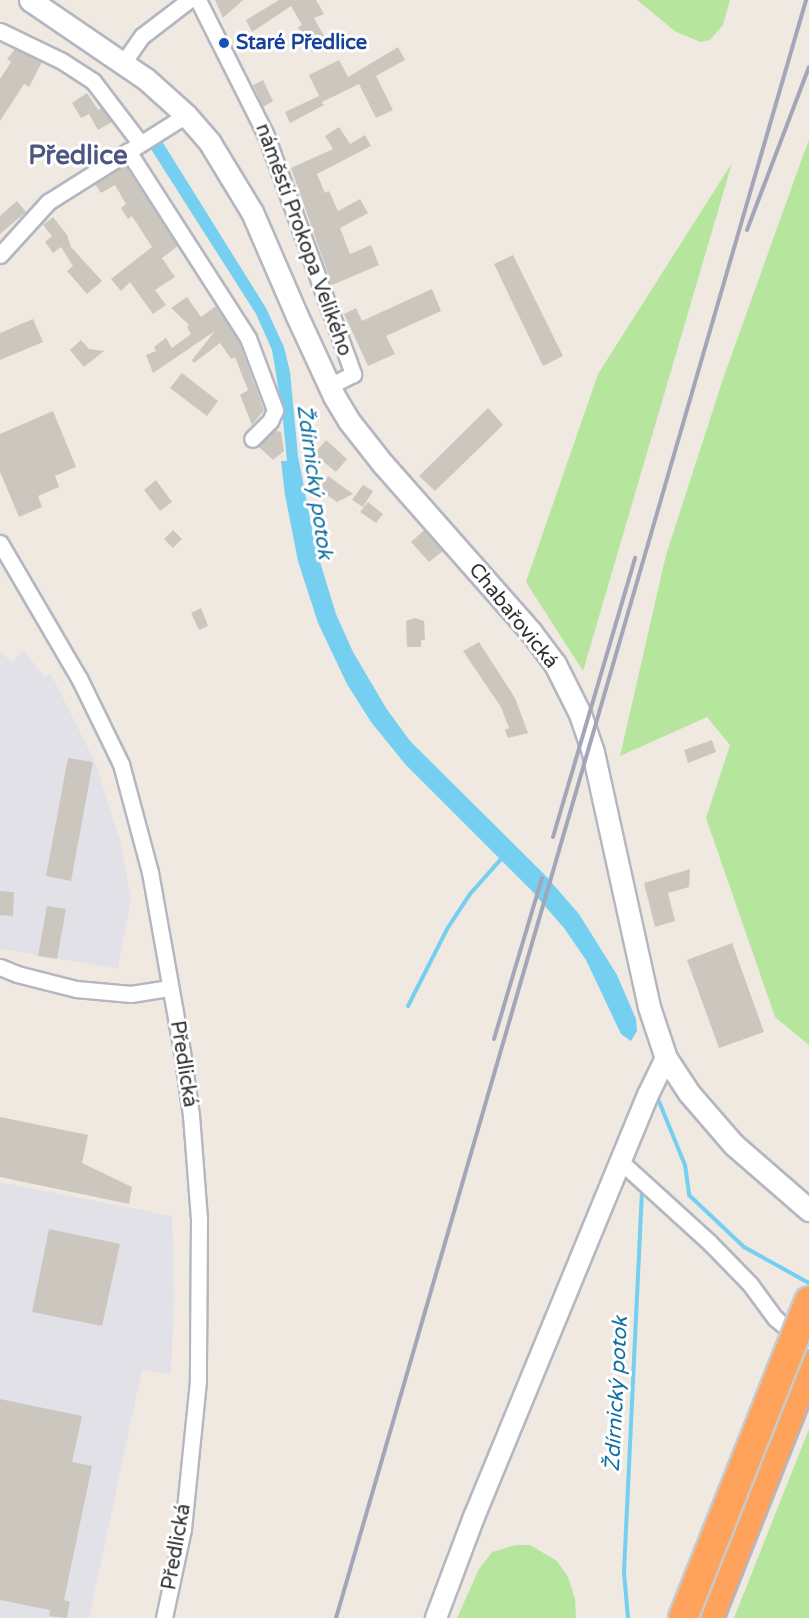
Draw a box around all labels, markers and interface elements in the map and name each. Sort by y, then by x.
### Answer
place label: Staré Předlice [236,31,367,55]
marker: Staré Předlice [217,36,231,50]
street label: náměstí Prokopa Velikého [250,120,356,360]
district label: Předlice [28,140,128,172]
water label: Ždírnický potok [291,403,337,561]
street label: Chabařovická [463,558,563,674]
street label: Předlická [164,1019,202,1109]
water label: Ždírnický potok [600,1316,634,1472]
street label: Předlická [158,1502,196,1592]

